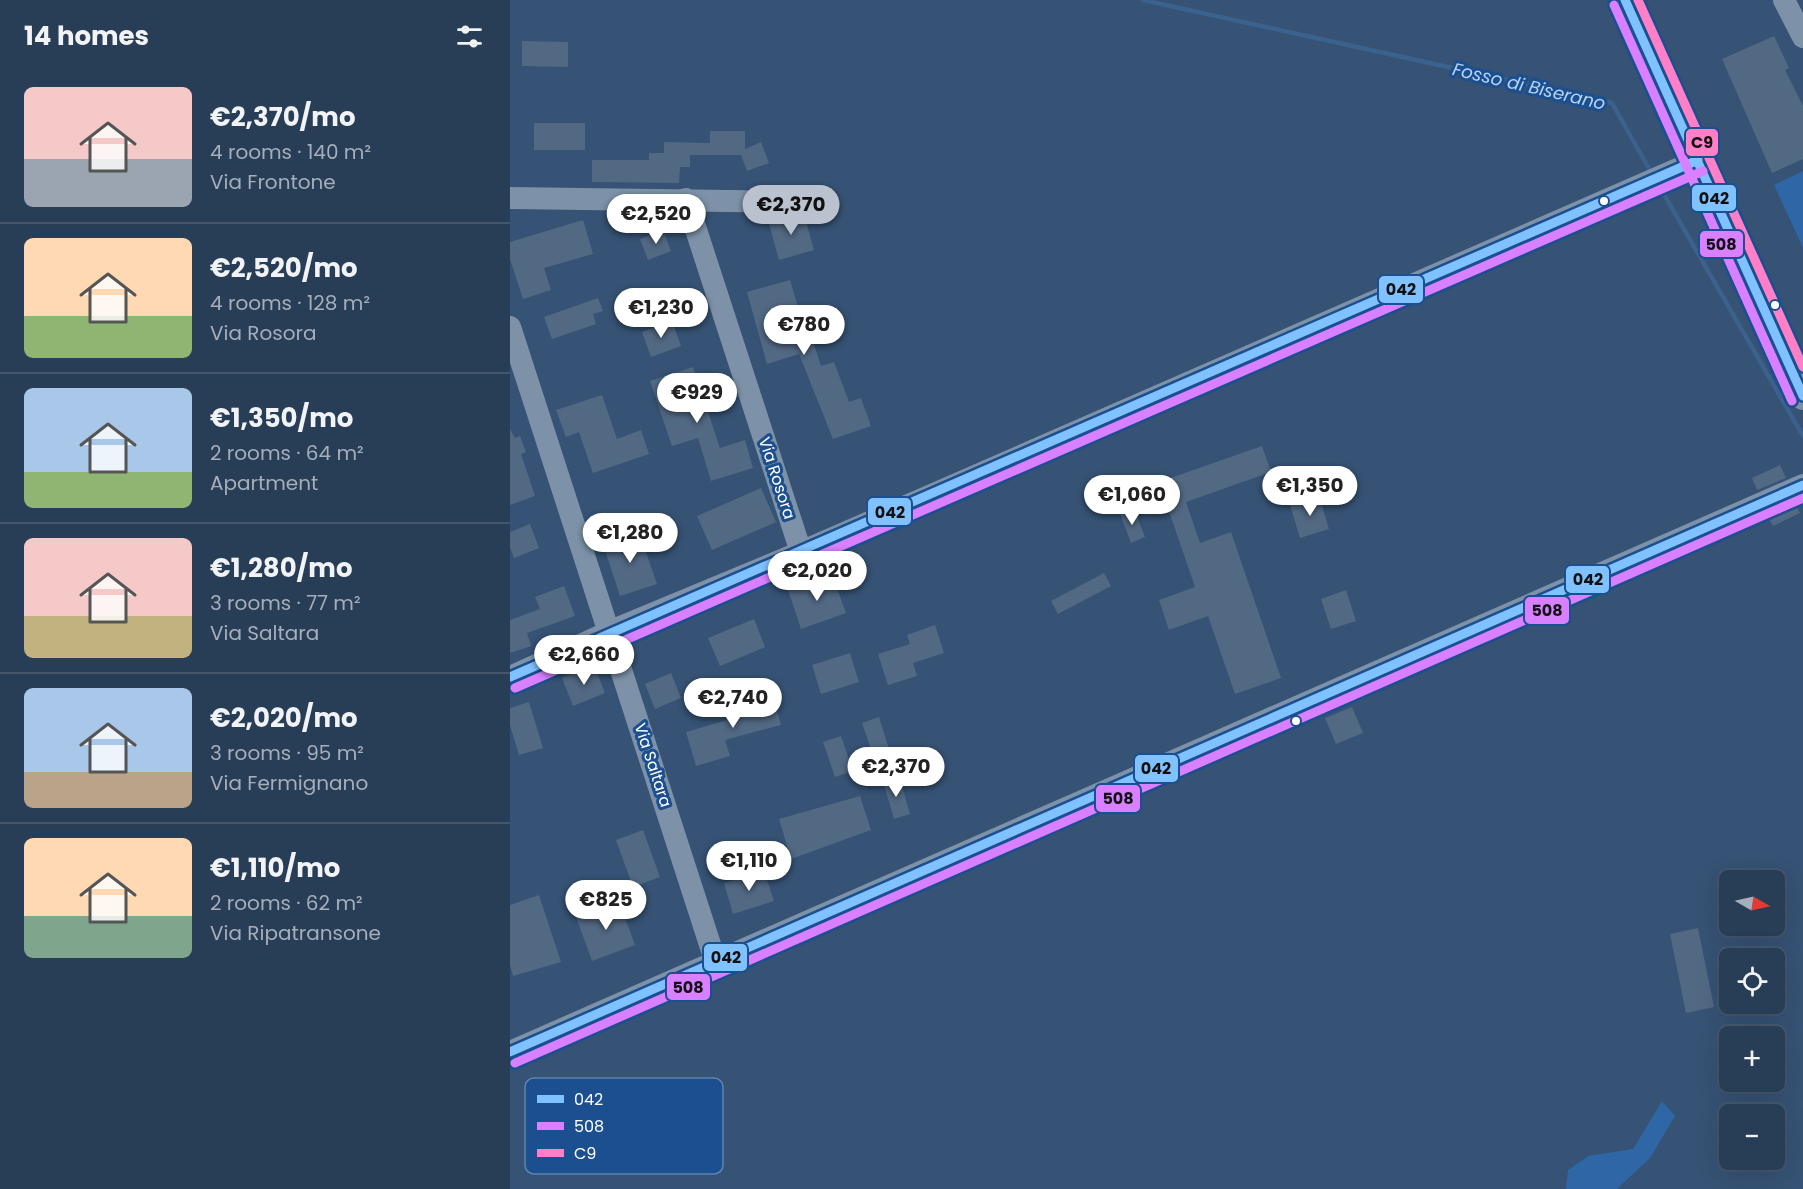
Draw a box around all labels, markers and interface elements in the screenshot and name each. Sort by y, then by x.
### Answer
text: 14 homes [24,18,149,54]
icon: filters [453,20,486,53]
water label: Fosso di Biserano [1450,56,1608,116]
text: €2,370/mo [210,99,355,135]
icon: home [72,111,144,183]
line badge: C9 [1685,128,1719,157]
text: C9 [1691,131,1713,154]
text: 4 rooms · 140 m² [210,138,371,166]
text: Via Frontone [210,168,336,196]
line badge: 042 [1691,184,1737,212]
pin: €2,370 [742,185,840,236]
text: 042 [1699,187,1729,210]
text: €2,370 [757,190,825,218]
pin: €2,520 [607,194,705,245]
unlabelled marker [1598,195,1610,207]
text: €2,520 [621,199,691,227]
line badge: 508 [1699,230,1744,258]
text: 508 [1705,233,1737,256]
text: €2,520/mo [210,250,358,286]
icon: home [72,262,144,334]
line badge: 042 [1378,275,1424,304]
text: 042 [1386,278,1416,301]
pin: €1,230 [612,288,710,339]
text: 4 rooms · 128 m² [210,289,370,317]
text: €1,230 [628,293,694,321]
unlabelled marker [1769,299,1781,311]
pin: €780 [768,305,840,356]
text: €780 [778,310,830,338]
text: Via Rosora [210,319,316,347]
pin: €929 [661,373,733,424]
text: €929 [671,378,723,406]
text: €1,350/mo [210,400,353,436]
icon: home [72,412,144,484]
street label: Via Rosora [753,434,801,522]
text: 2 rooms · 64 m² [210,439,364,467]
pin: €1,350 [1261,466,1359,517]
text: Apartment [210,469,318,497]
text: €1,350 [1276,471,1344,499]
pin: €1,060 [1083,475,1181,526]
text: €1,060 [1098,480,1166,508]
line badge: 042 [867,497,912,526]
text: 042 [875,501,905,524]
pin: €1,280 [581,513,679,564]
text: €1,280 [597,518,663,546]
text: €1,280/mo [210,550,352,586]
pin: €2,020 [768,551,866,602]
text: €2,020 [782,556,852,584]
icon: home [72,562,144,634]
line badge: 042 [1565,565,1610,594]
text: 042 [1573,568,1603,591]
text: 3 rooms · 77 m² [210,589,361,617]
line badge: 508 [1524,596,1570,625]
text: 508 [1531,599,1563,622]
text: Via Saltara [210,619,319,647]
pin: €2,660 [535,635,633,686]
text: €2,660 [548,640,620,668]
pin: €2,740 [684,678,782,729]
text: €2,740 [698,683,768,711]
text: €2,020/mo [210,700,358,736]
icon: home [72,712,144,784]
unlabelled marker [1290,715,1302,727]
street label: Via Saltara [629,720,677,810]
text: 3 rooms · 95 m² [210,739,364,767]
pin: €2,370 [847,747,945,798]
text: €2,370 [862,752,930,780]
line badge: 042 [1134,754,1179,783]
text: 042 [1141,757,1171,780]
text: Via Fermignano [210,769,368,797]
line badge: 508 [1095,784,1141,813]
text: 508 [1102,787,1134,810]
pin: €1,110 [700,841,798,892]
text: €1,110 [720,846,778,874]
text: €1,110/mo [210,850,340,886]
icon: home [72,862,144,934]
north arrow [1719,870,1785,936]
map controls [1719,870,1785,1170]
pin: €825 [570,880,642,931]
text: €825 [579,885,633,913]
text: 2 rooms · 62 m² [210,889,363,917]
text: Via Ripatransone [210,919,381,947]
line badge: 042 [703,943,748,972]
text: 042 [711,946,741,969]
button: locate [1719,948,1785,1014]
line badge: 508 [666,973,711,1001]
text: 508 [672,976,704,999]
button: + [1719,1026,1785,1092]
legend [525,1078,723,1174]
text: 042 [574,1088,603,1111]
button: − [1719,1104,1785,1170]
text: 508 [574,1115,604,1138]
text: C9 [574,1142,596,1165]

